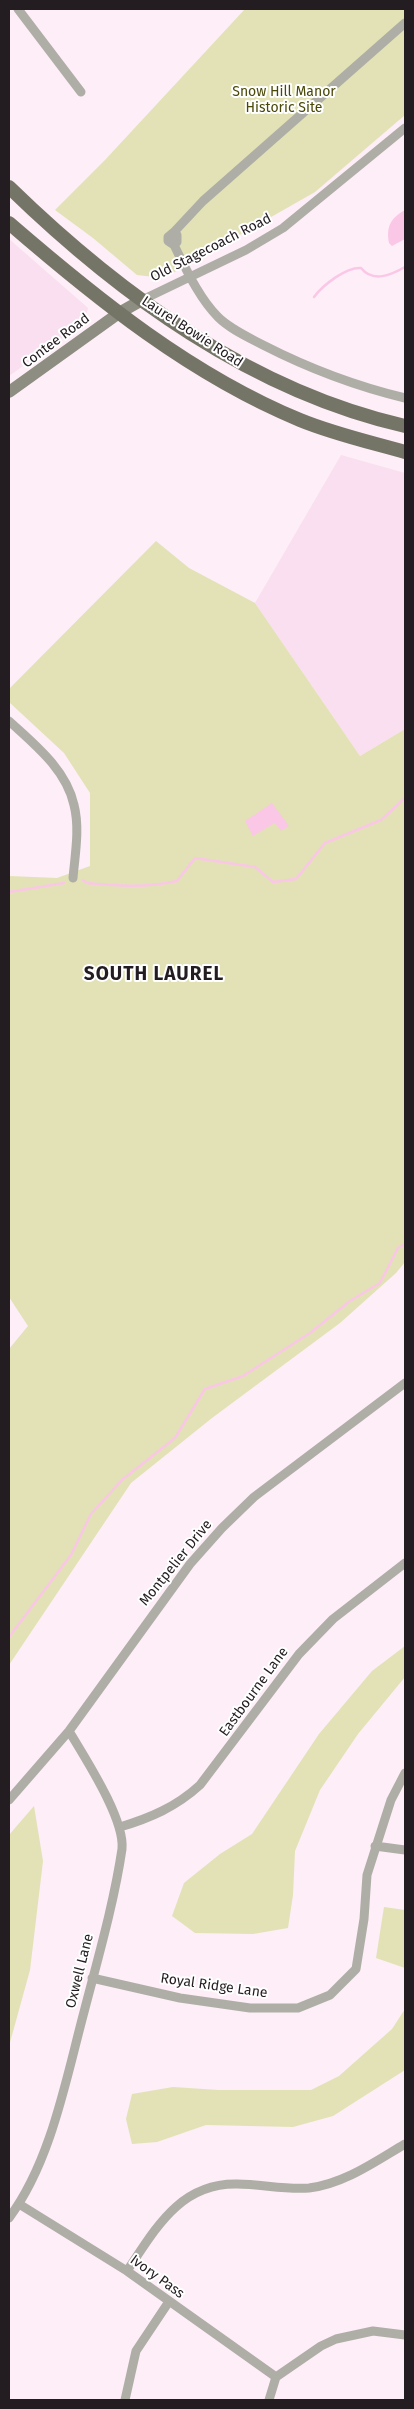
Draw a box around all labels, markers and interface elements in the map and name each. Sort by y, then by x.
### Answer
park label: Snow Hill Manor Historic Site [232,84,336,116]
street label: Old Stagecoach Road [148,210,274,286]
street label: Laurel Bowie Road [138,293,246,371]
street label: Contee Road [19,310,93,372]
district label: SOUTH LAUREL [82,964,226,986]
street label: Montpelier Drive [136,1517,216,1609]
street label: Eastbourne Lane [216,1644,292,1740]
street label: Oxwell Lane [63,1932,97,2010]
street label: Royal Ridge Lane [159,1970,269,2002]
street label: Ivory Pass [127,2252,187,2302]

